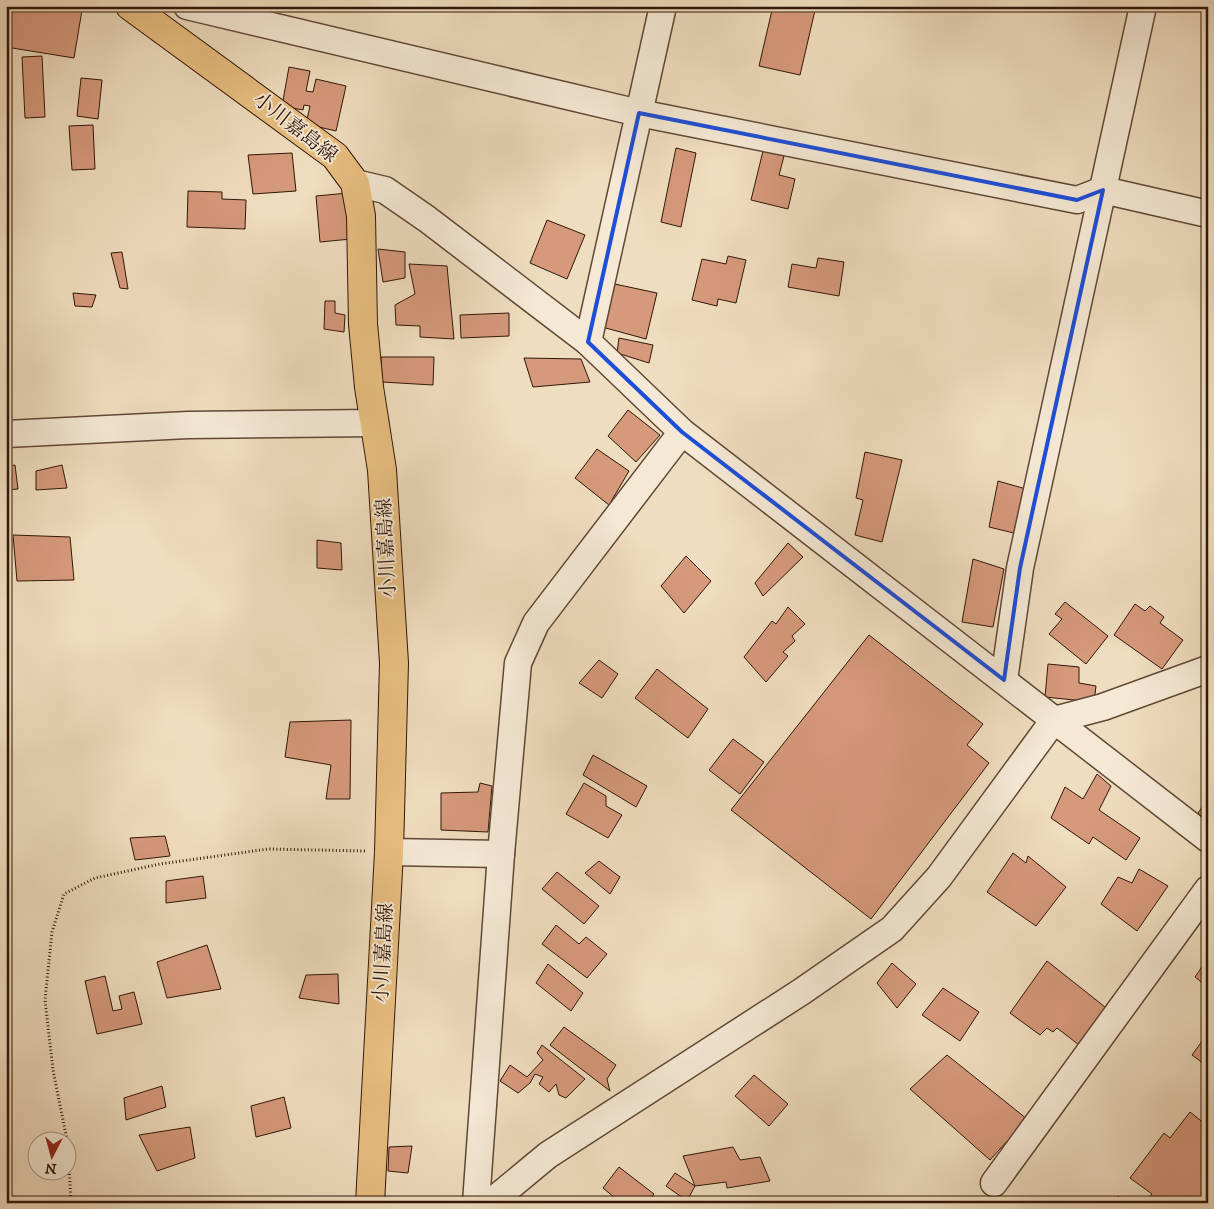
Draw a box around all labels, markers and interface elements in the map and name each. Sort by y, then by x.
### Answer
street label: 小川嘉島線 [248,87,342,169]
street label: 小川嘉島線 [372,497,402,599]
street label: 小川嘉島線 [369,902,399,1004]
north arrow [28,1132,78,1182]
text: N [44,1158,57,1177]

